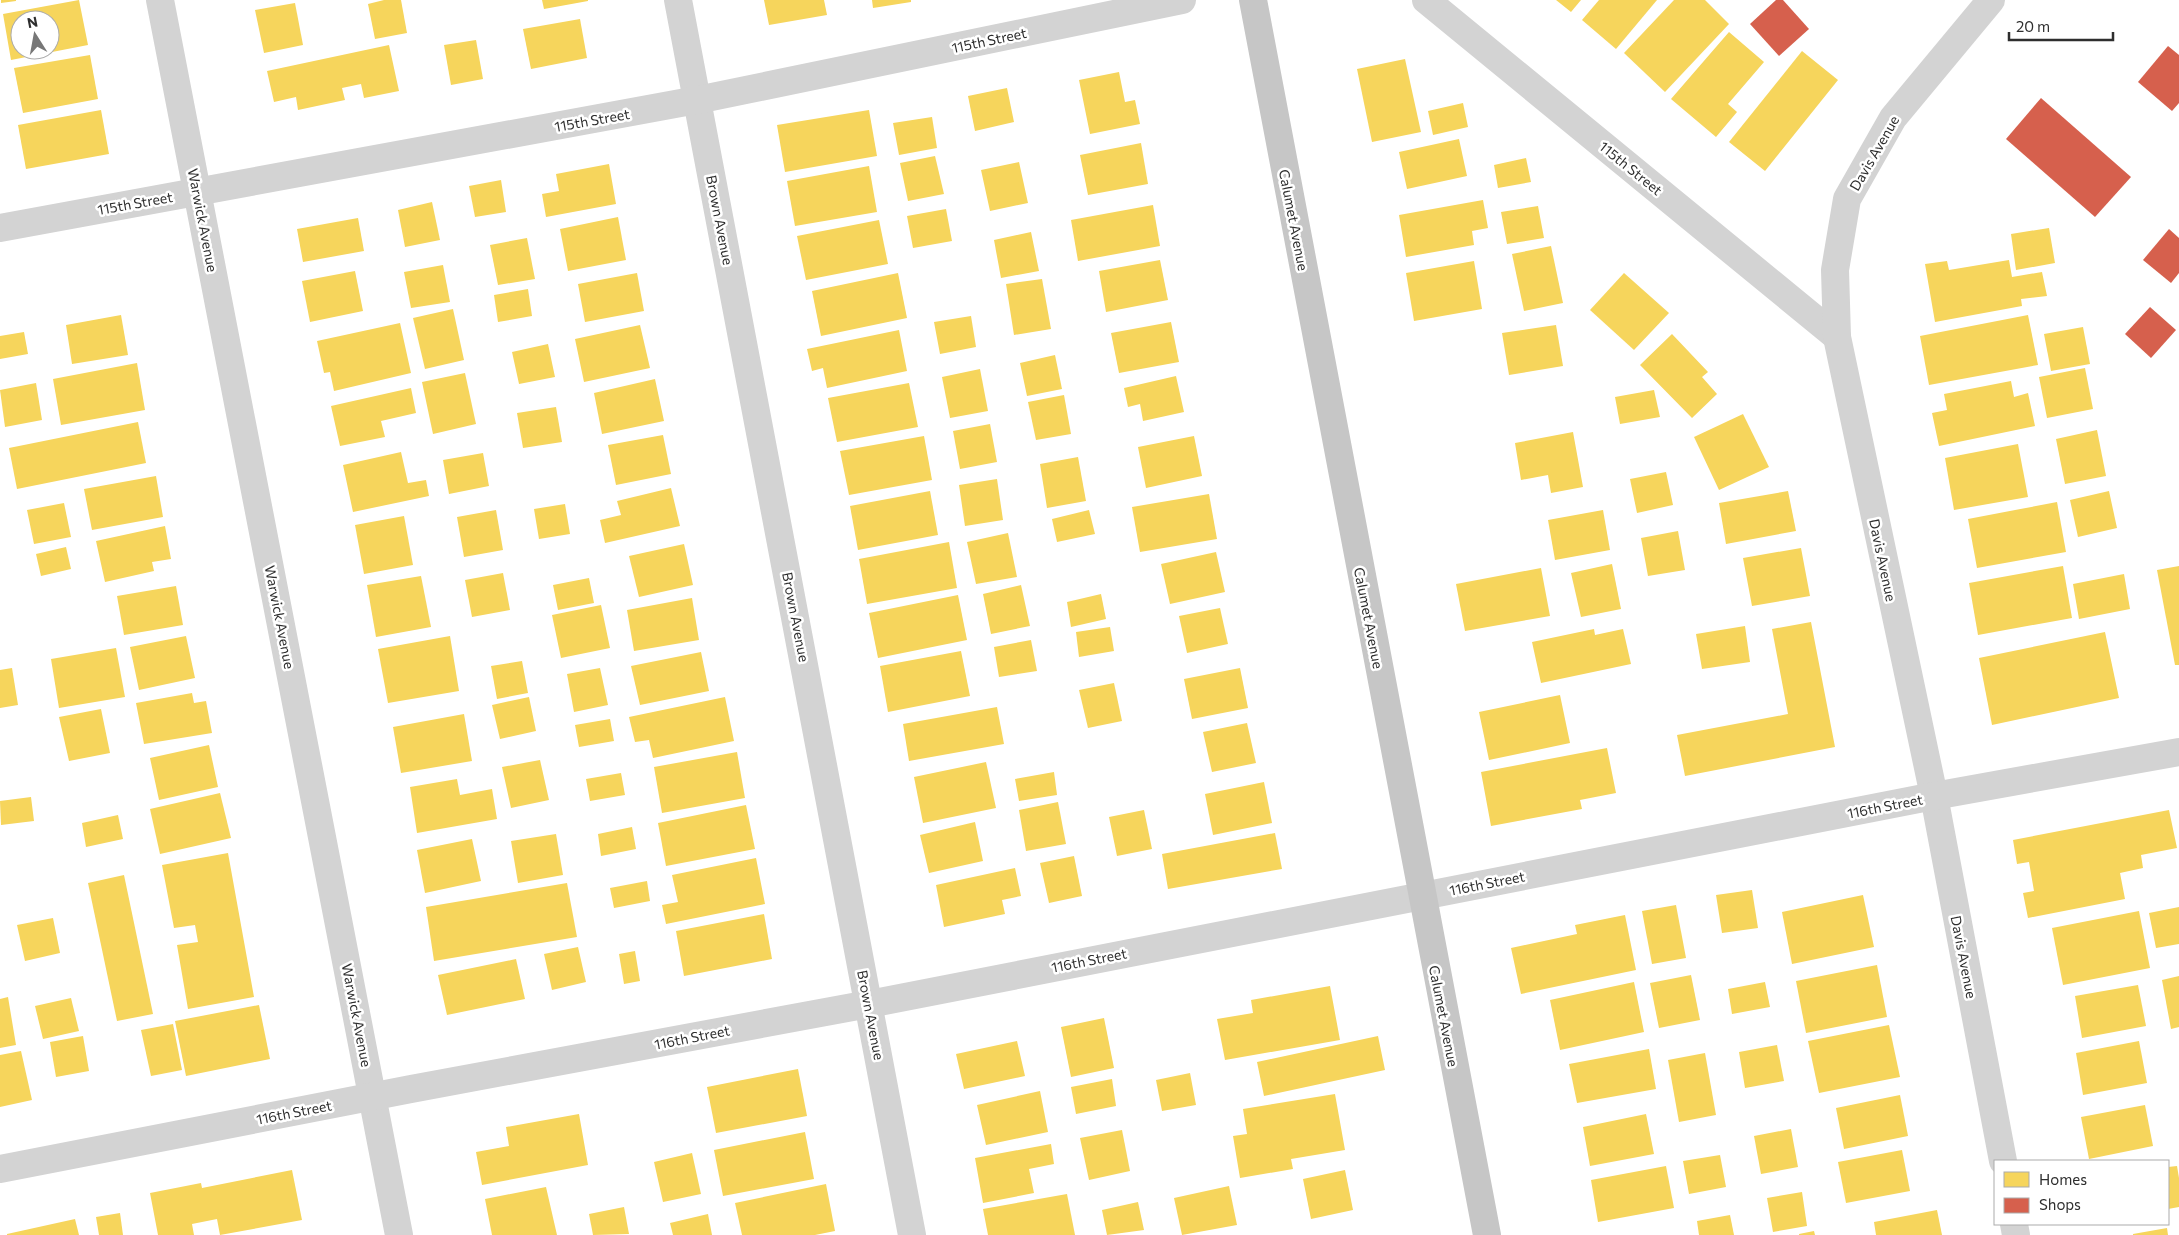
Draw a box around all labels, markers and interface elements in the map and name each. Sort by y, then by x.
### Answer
north arrow [10,10,60,60]
scale bar [2009,10,2113,42]
text: N [26,12,39,31]
text: 20 m [2016,17,2050,35]
street label: 115th Street [950,24,1028,56]
street label: 115th Street [553,105,631,135]
street label: Davis Avenue [1846,112,1902,194]
street label: 115th Street [1596,137,1666,199]
street label: Warwick Avenue [185,167,221,273]
street label: Calumet Avenue [1276,168,1312,272]
street label: Brown Avenue [703,174,737,266]
street label: 115th Street [96,188,174,218]
street label: Davis Avenue [1866,517,1900,603]
street label: Warwick Avenue [262,564,298,670]
street label: Calumet Avenue [1351,566,1387,670]
street label: Brown Avenue [779,571,813,663]
street label: 116th Street [1846,790,1924,822]
street label: 116th Street [1448,867,1526,899]
street label: Davis Avenue [1948,914,1980,1000]
street label: 116th Street [1050,944,1128,976]
street label: Warwick Avenue [339,962,375,1068]
street label: Calumet Avenue [1426,964,1462,1068]
street label: Brown Avenue [854,969,888,1061]
street label: 116th Street [653,1021,731,1053]
street label: 116th Street [255,1096,333,1128]
legend [1994,1160,2169,1225]
text: Homes [2039,1170,2087,1188]
text: Shops [2039,1195,2081,1213]

